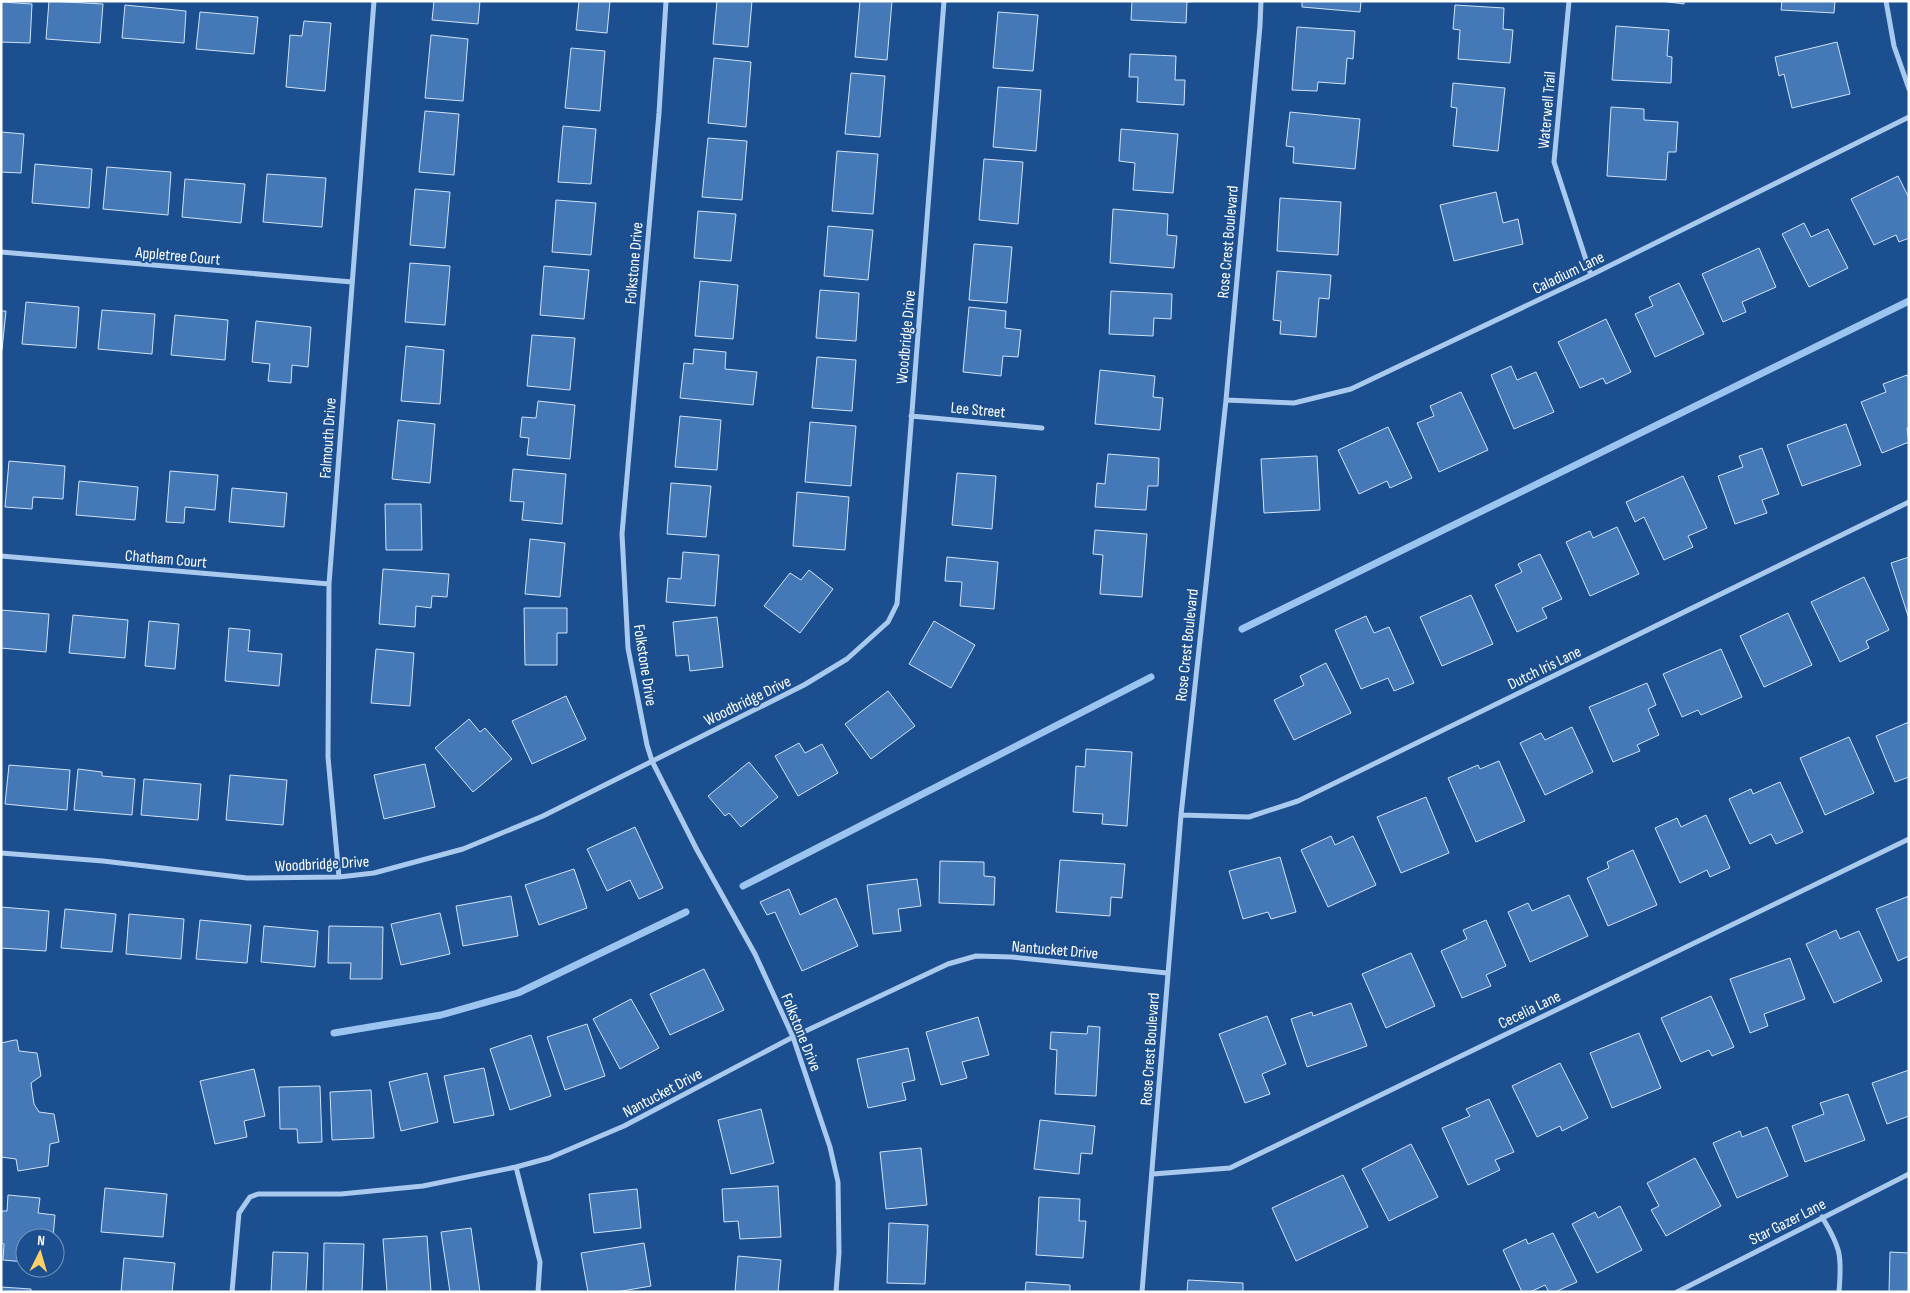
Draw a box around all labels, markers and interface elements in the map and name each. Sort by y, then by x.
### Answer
street label: Waterwell Trail [1535,71,1560,150]
street label: Rose Crest Boulevard [1214,185,1243,299]
street label: Folkstone Drive [621,221,648,305]
street label: Appletree Court [134,243,221,270]
street label: Caladium Lane [1530,248,1608,299]
street label: Woodbridge Drive [893,289,920,385]
street label: Falmouth Drive [316,397,341,479]
street label: Lee Street [950,399,1006,422]
street label: Chatham Court [124,546,208,573]
street label: Rose Crest Boulevard [1172,588,1203,702]
street label: Folkstone Drive [629,623,660,707]
street label: Dutch Iris Lane [1505,642,1585,694]
street label: Woodbridge Drive [701,672,794,731]
street label: Woodbridge Drive [275,853,370,876]
street label: Nantucket Drive [1011,937,1099,964]
street label: Cecelia Lane [1495,987,1564,1034]
street label: Folkstone Drive [776,991,825,1074]
street label: Rose Crest Boulevard [1137,992,1164,1106]
street label: Nantucket Drive [620,1065,706,1122]
street label: Star Gazer Lane [1746,1195,1829,1250]
north arrow [15,1228,65,1278]
text: N [37,1232,46,1249]

